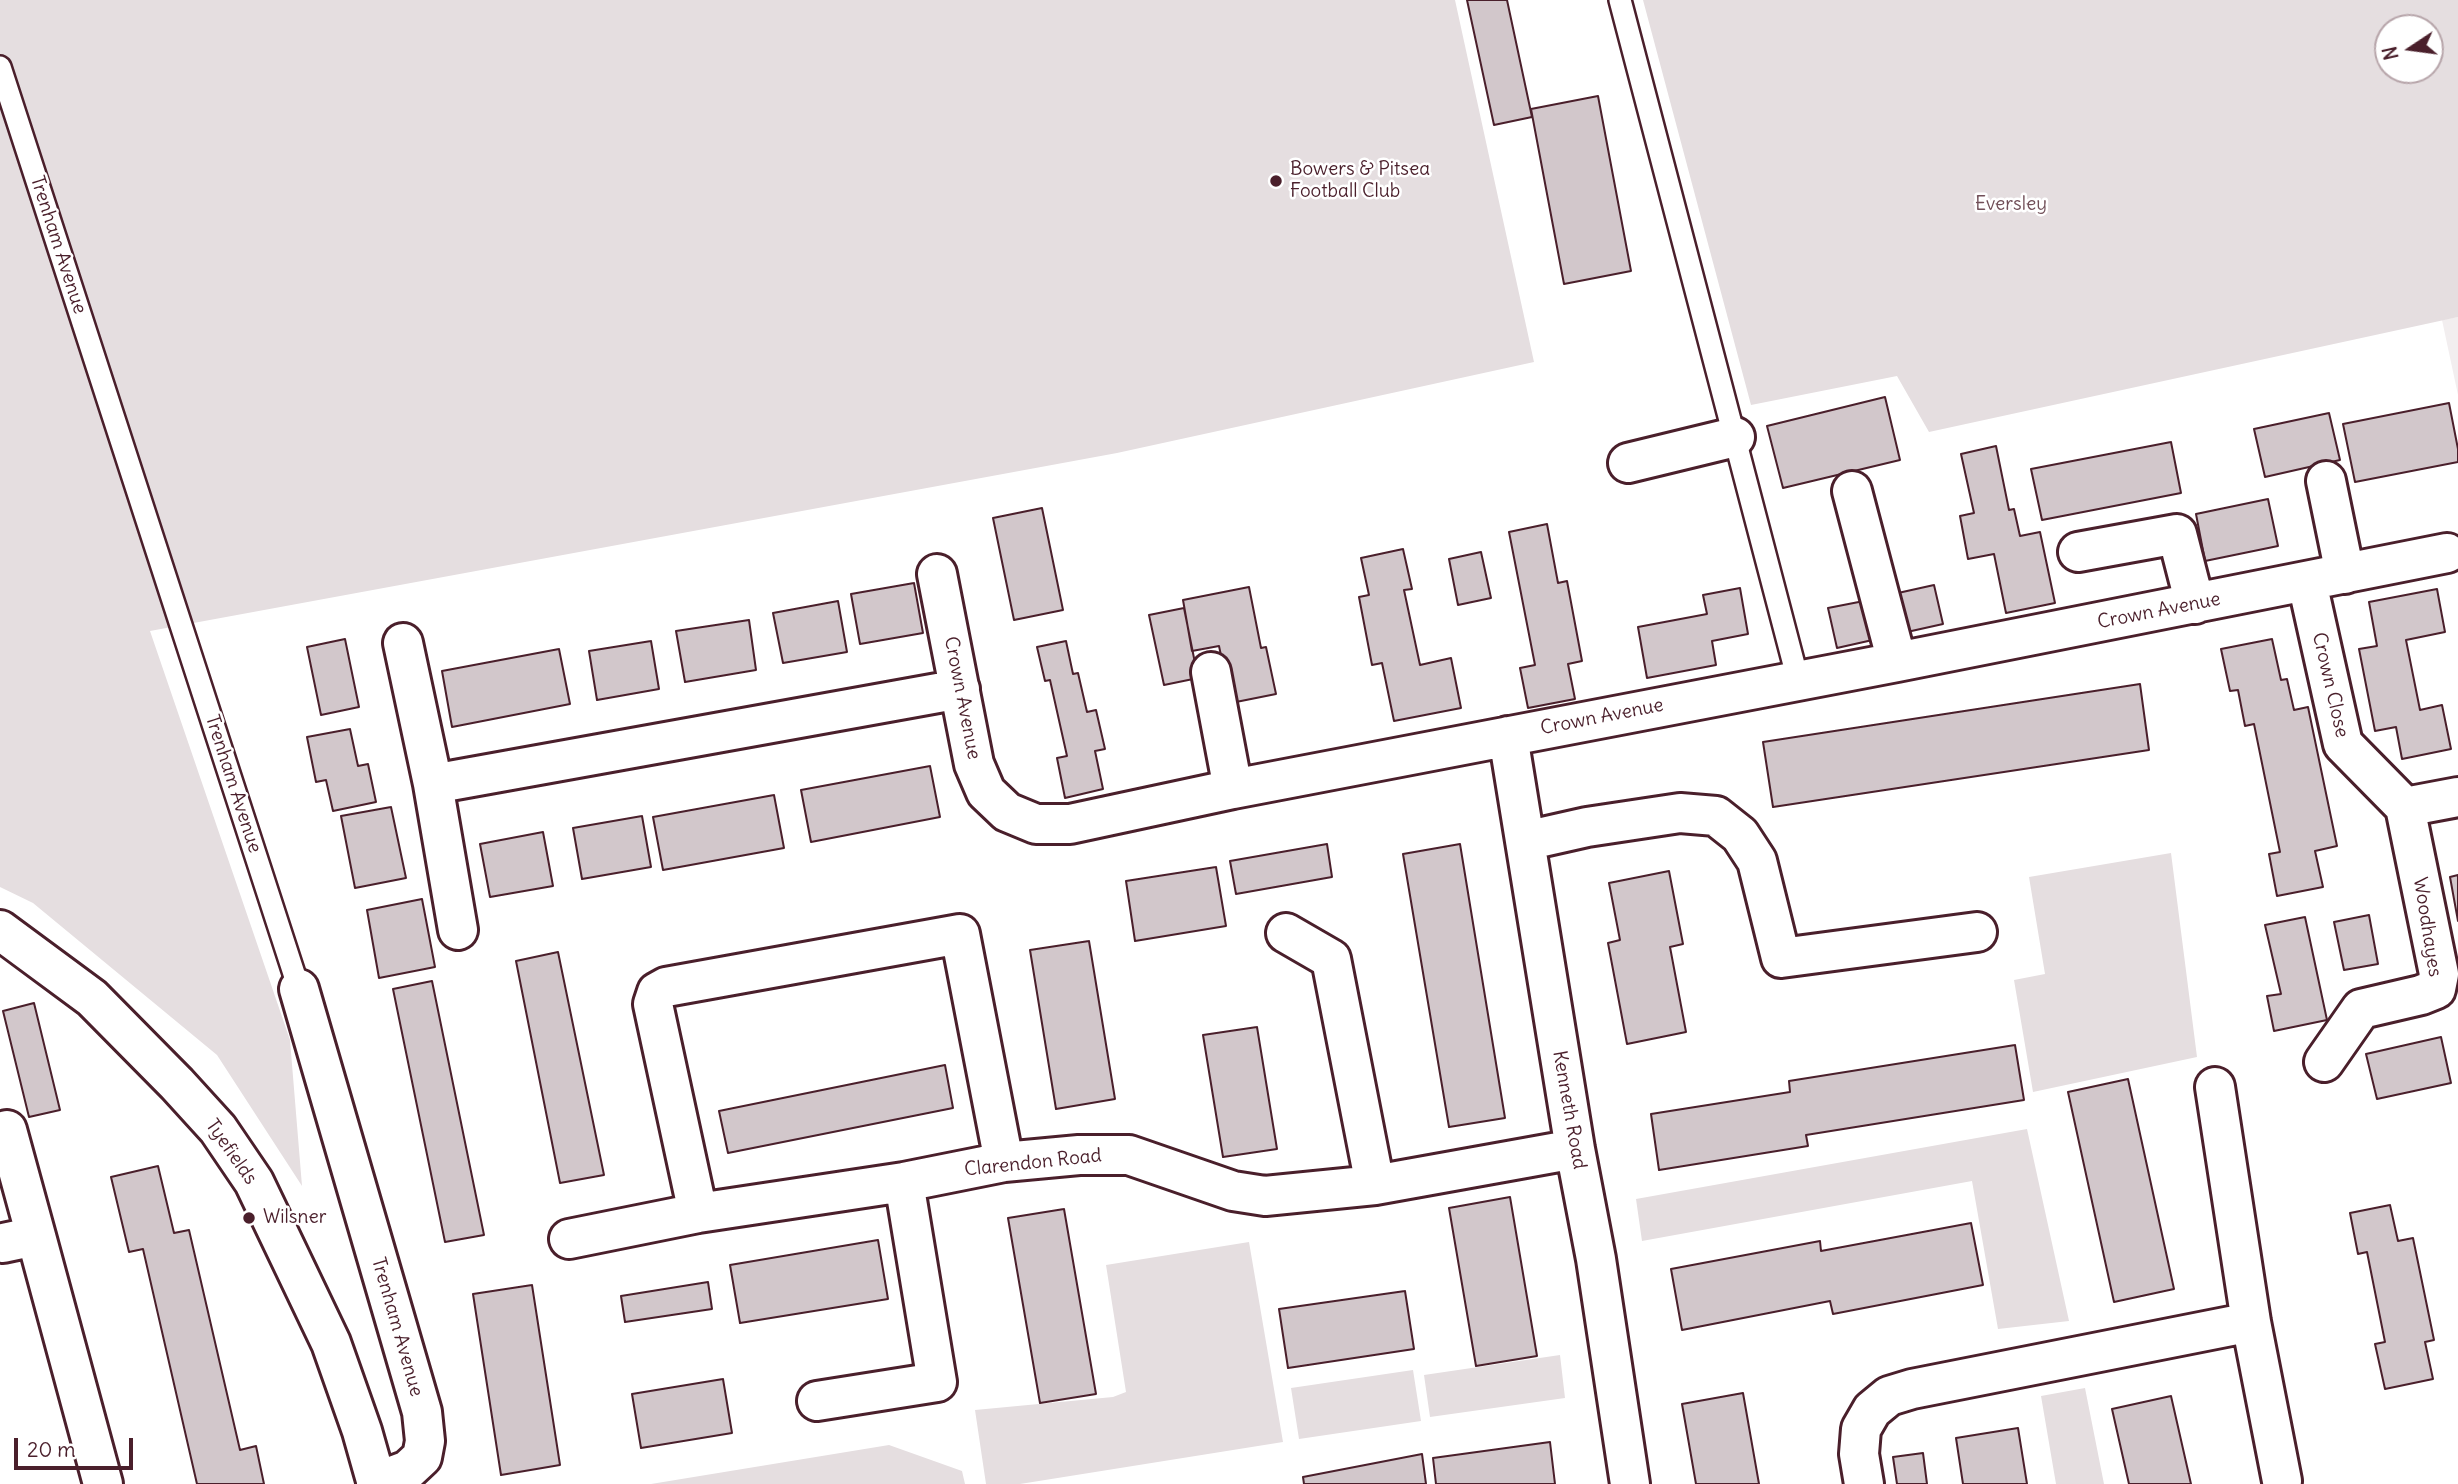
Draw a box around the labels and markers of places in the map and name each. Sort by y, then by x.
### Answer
place label: Bowers & Pitsea Football Club [1290,159,1430,203]
marker: Bowers & Pitsea Football Club [1268,173,1284,189]
place label: Wilsner [263,1207,326,1229]
marker: Wilsner [241,1210,257,1226]

